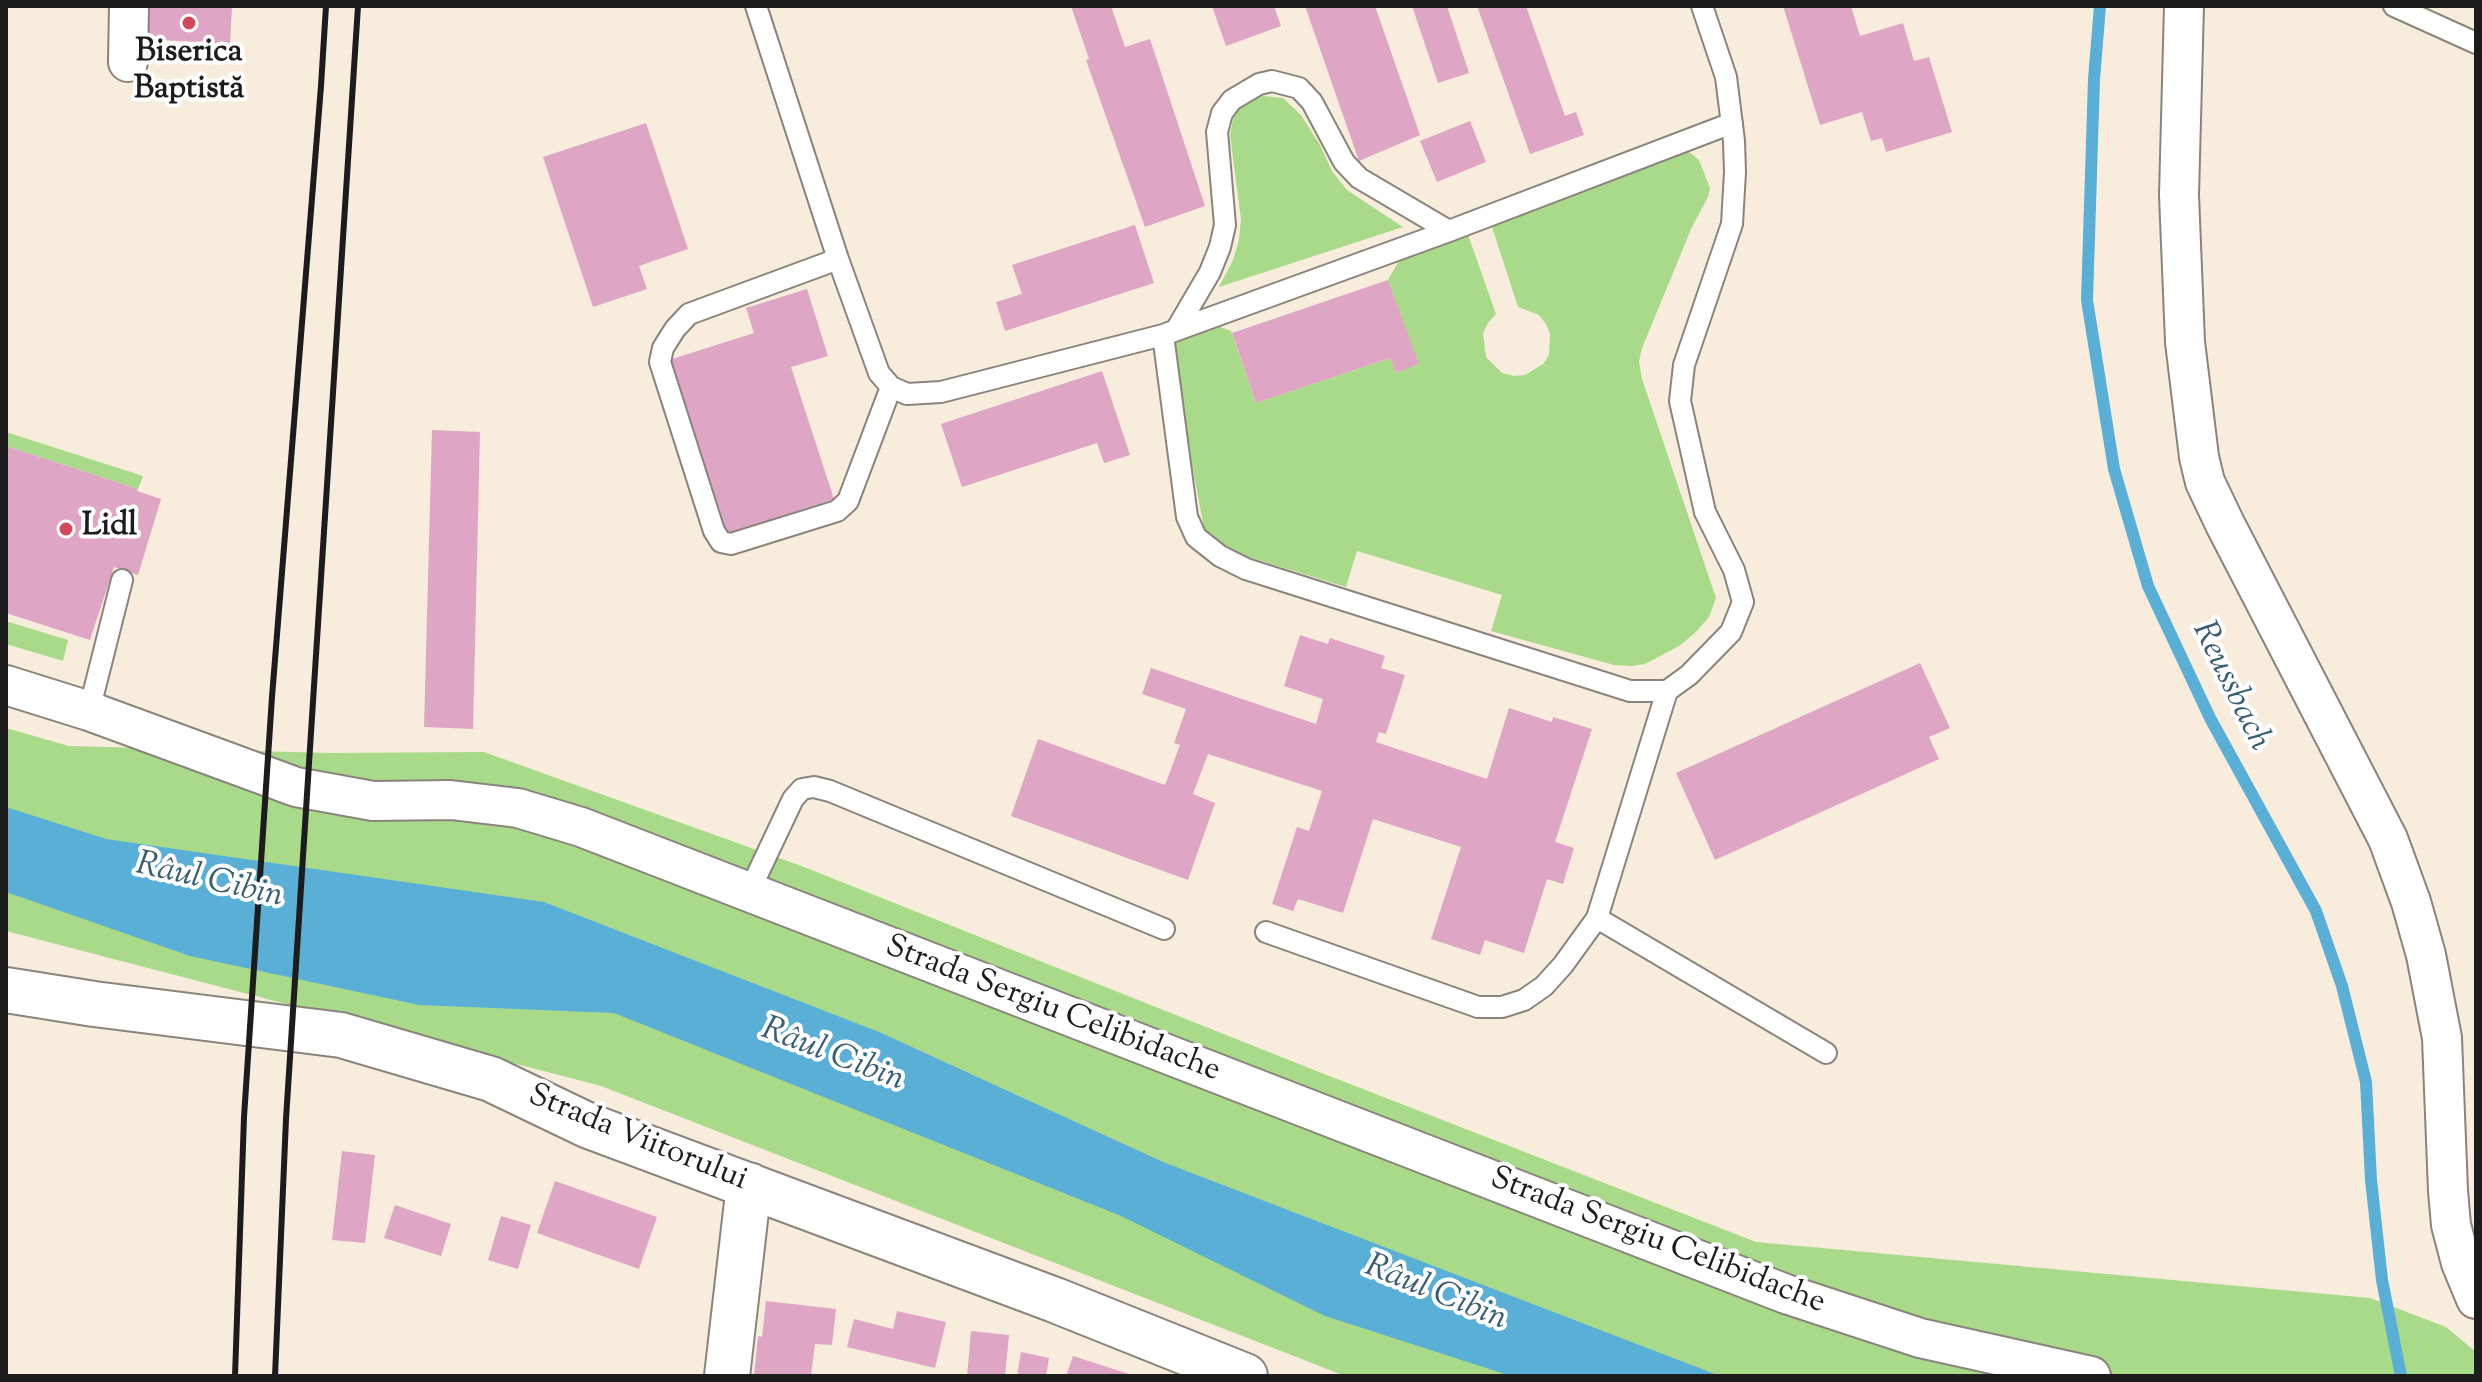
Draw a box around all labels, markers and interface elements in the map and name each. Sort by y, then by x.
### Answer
marker: Biserica Baptistă [180,14,198,32]
place label: Biserica Baptistă [134,36,244,111]
place label: Lidl [82,510,137,548]
marker: Lidl [57,520,75,538]
water label: Reussbach [2180,616,2278,758]
water label: Râul Cibin [131,846,287,920]
street label: Strada Sergiu Celibidache [879,929,1225,1093]
water label: Râul Cibin [755,1011,909,1103]
street label: Strada Viitorului [522,1079,752,1201]
street label: Strada Sergiu Celibidache [1484,1161,1830,1325]
water label: Râul Cibin [1358,1248,1512,1342]

